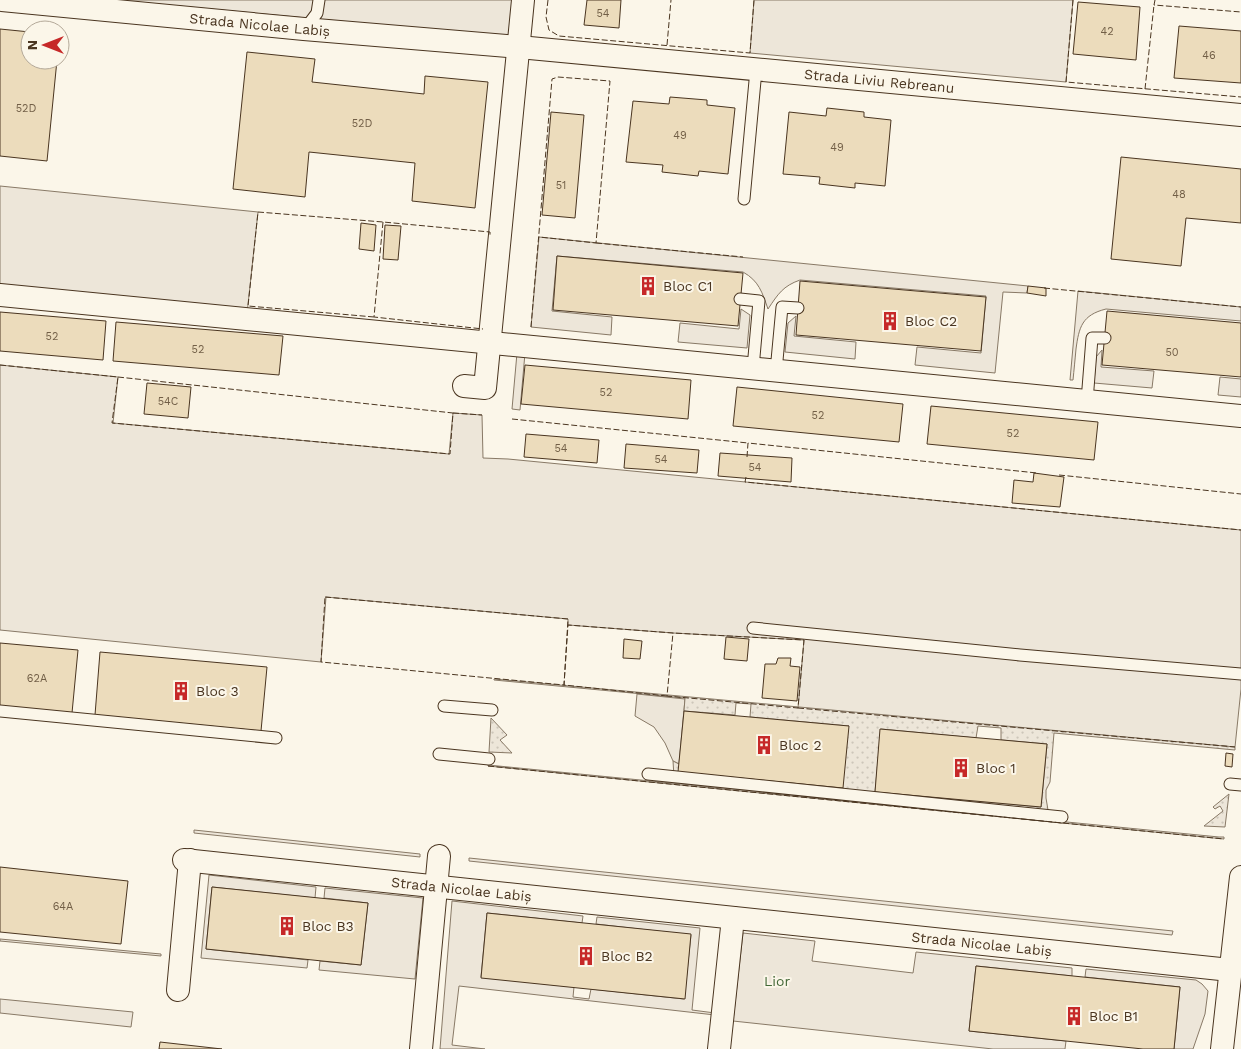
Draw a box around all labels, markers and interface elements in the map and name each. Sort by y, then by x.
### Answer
house number: 54 [596,7,610,20]
street label: Strada Nicolae Labiș [189,10,331,40]
north arrow [20,20,70,70]
house number: 42 [1100,25,1114,38]
text: N [24,40,40,50]
house number: 46 [1202,49,1216,62]
street label: Strada Liviu Rebreanu [803,66,955,96]
house number: 52D [16,102,36,115]
house number: 52D [352,117,372,130]
house number: 49 [673,129,687,142]
house number: 49 [830,141,844,154]
house number: 51 [556,179,566,192]
house number: 48 [1172,188,1186,201]
building icon: Bloc C1 [637,275,659,297]
place label: Bloc C1 [663,278,713,294]
building icon: Bloc C2 [879,310,901,332]
place label: Bloc C2 [905,313,957,329]
house number: 52 [46,330,58,343]
house number: 52 [192,343,204,356]
house number: 50 [1165,346,1179,359]
house number: 52 [600,386,612,399]
house number: 54C [158,395,179,408]
house number: 52 [812,409,824,422]
house number: 52 [1007,427,1019,440]
house number: 54 [554,442,568,455]
house number: 54 [654,453,668,466]
house number: 54 [748,461,762,474]
house number: 62A [27,672,47,685]
building icon: Bloc 3 [170,680,192,702]
place label: Bloc 3 [196,683,239,699]
building icon: Bloc 2 [753,734,775,756]
place label: Bloc 2 [779,737,822,753]
building icon: Bloc 1 [950,757,972,779]
place label: Bloc 1 [976,760,1016,776]
street label: Strada Nicolae Labiș [390,874,532,906]
house number: 64A [53,900,73,913]
building icon: Bloc B3 [276,915,298,937]
place label: Bloc B3 [302,918,354,934]
street label: Strada Nicolae Labiș [911,929,1053,960]
building icon: Bloc B2 [575,945,597,967]
place label: Bloc B2 [601,948,653,964]
park label: Lior [764,973,790,989]
building icon: Bloc B1 [1063,1005,1085,1027]
place label: Bloc B1 [1089,1008,1138,1024]

